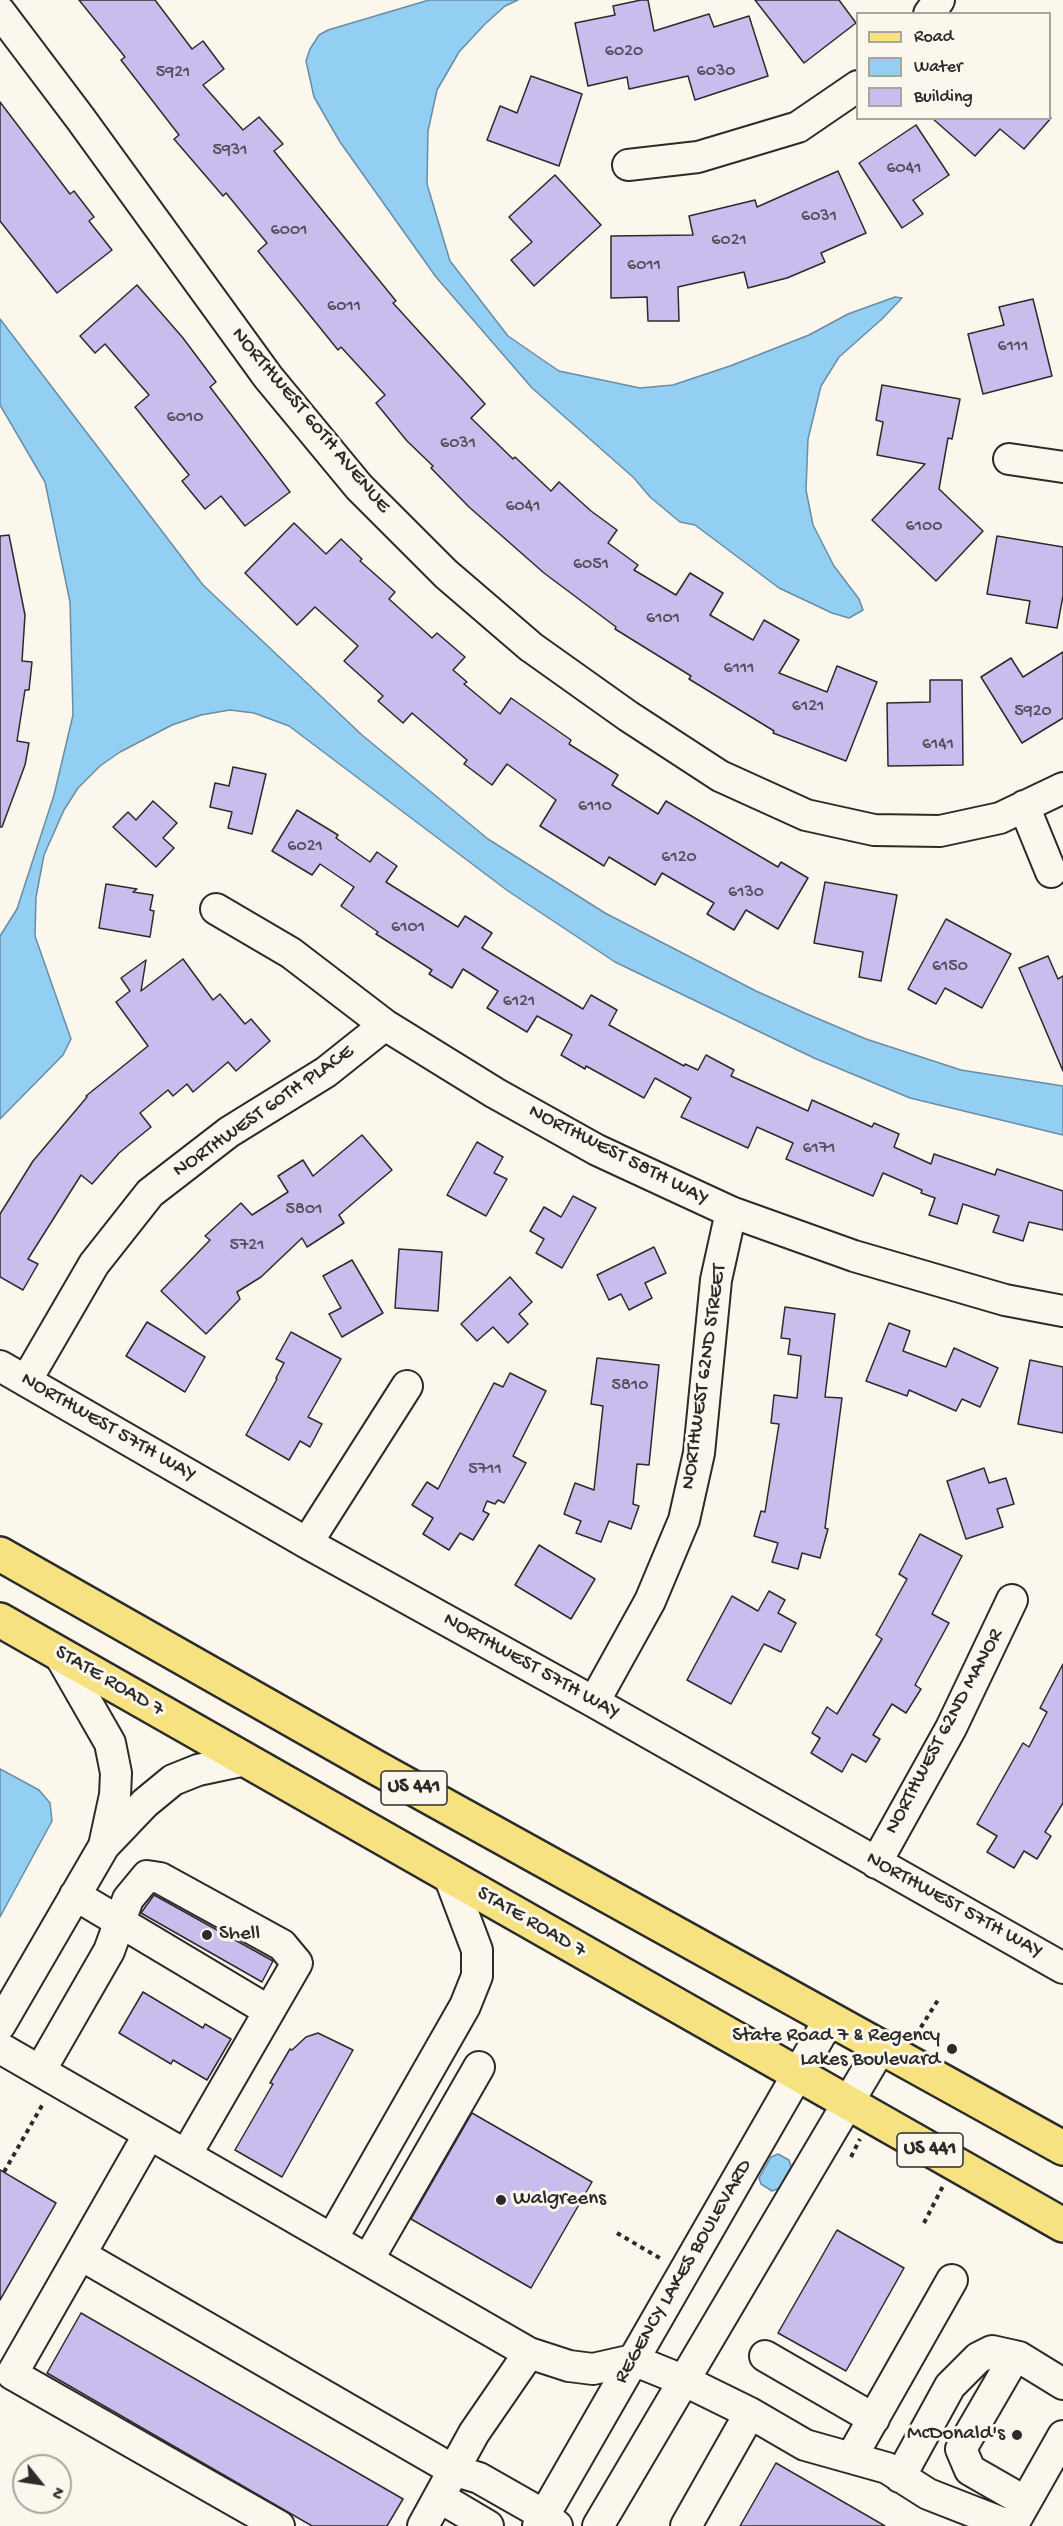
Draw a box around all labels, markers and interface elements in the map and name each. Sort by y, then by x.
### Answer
legend [856,12,1051,120]
text: Road [914,27,953,48]
house number: 6020 [605,41,643,63]
text: Water [914,57,962,78]
house number: 6030 [697,61,735,83]
house number: 5921 [156,62,190,84]
text: Building [914,87,973,108]
house number: 5931 [212,140,248,162]
house number: 6041 [886,158,922,180]
house number: 6031 [801,206,837,228]
house number: 6001 [271,220,307,242]
house number: 6021 [711,230,747,252]
house number: 6011 [627,255,661,277]
house number: 6011 [327,296,361,318]
street label: NORTHWEST 60TH AVENUE [225,323,395,519]
house number: 6111 [998,336,1028,358]
house number: 6010 [167,407,203,429]
house number: 6031 [440,433,476,455]
house number: 6041 [505,496,541,518]
house number: 6100 [906,516,942,538]
house number: 6051 [573,554,609,576]
house number: 6101 [646,608,680,630]
house number: 6111 [724,658,754,680]
house number: 6121 [792,696,824,718]
house number: 5920 [1014,701,1052,723]
house number: 6141 [922,734,954,756]
house number: 6110 [578,796,612,818]
house number: 6021 [287,836,323,858]
house number: 6120 [661,847,697,869]
house number: 6130 [728,882,764,904]
house number: 6101 [391,917,425,939]
house number: 6150 [932,956,968,978]
house number: 6121 [503,991,535,1013]
street label: NORTHWEST 60TH PLACE [169,1040,359,1184]
street label: NORTHWEST 58TH WAY [524,1100,712,1212]
house number: 6171 [802,1138,836,1160]
house number: 5801 [286,1199,322,1221]
house number: 5721 [230,1235,264,1257]
street label: NORTHWEST 62ND STREET [677,1263,733,1491]
street label: NORTHWEST 57TH WAY [16,1368,200,1488]
house number: 5810 [612,1375,648,1397]
house number: 5711 [468,1459,502,1481]
street label: NORTHWEST 57TH WAY [438,1608,624,1726]
street label: NORTHWEST 62ND MANOR [880,1625,1010,1839]
street label: STATE ROAD 7 [50,1641,168,1723]
road number: US 441 [381,1771,447,1805]
street label: NORTHWEST 57TH WAY [861,1847,1047,1965]
street label: STATE ROAD 7 [472,1882,590,1964]
place label: Shell [219,1922,260,1948]
marker: Shell [200,1928,214,1942]
place label: State Road 7 & Regency Lakes Boulevard [732,2024,940,2074]
marker: State Road 7 & Regency Lakes Boulevard [945,2042,959,2056]
road number: US 441 [897,2133,963,2167]
street label: REGENCY LAKES BOULEVARD [609,2155,759,2389]
place label: Walgreens [513,2187,606,2213]
marker: Walgreens [494,2193,508,2207]
place label: McDonald's [907,2422,1005,2448]
marker: McDonald's [1010,2428,1024,2442]
north arrow [12,2454,72,2514]
text: N [45,2483,67,2502]

